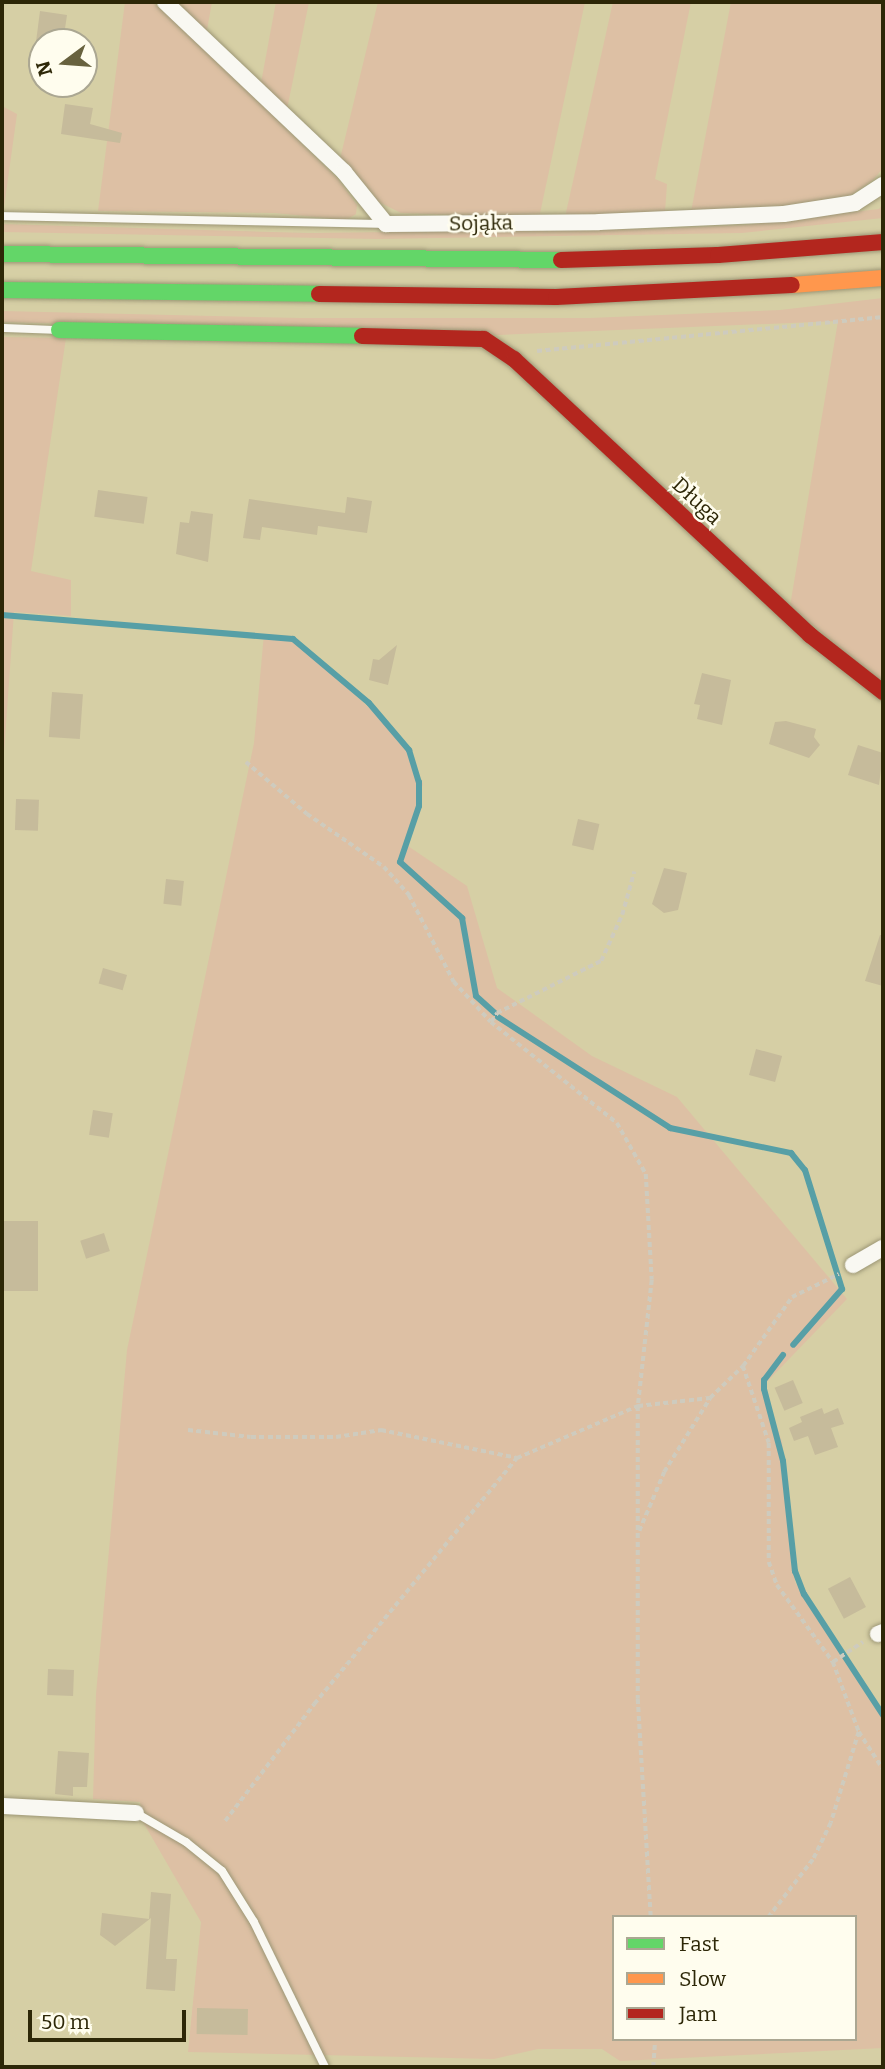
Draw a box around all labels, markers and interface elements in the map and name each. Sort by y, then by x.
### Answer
north arrow [28,28,98,98]
text: N [31,58,57,79]
street label: Sojąka [449,210,513,236]
street label: Długa [667,472,727,530]
legend [612,1915,857,2041]
text: Fast [679,1931,719,1957]
text: Slow [679,1966,726,1992]
scale bar [32,1996,189,2040]
text: Jam [679,2001,717,2027]
text: 50 m [41,2009,90,2035]

